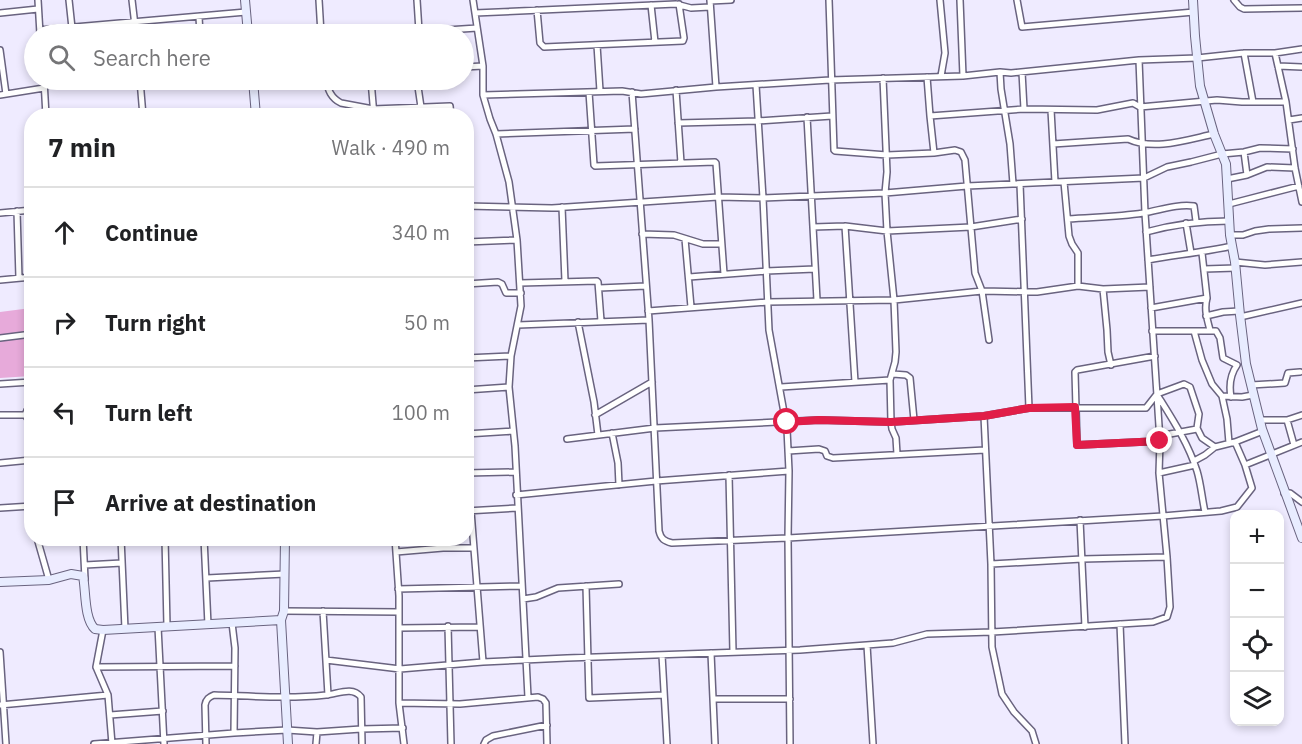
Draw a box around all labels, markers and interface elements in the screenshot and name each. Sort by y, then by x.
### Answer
search box [24,24,474,90]
icon: search [45,41,78,74]
text: Search here [93,43,211,72]
text: 7 min [48,130,116,164]
text: Walk · 490 m [332,134,450,161]
icon: ahead [48,216,81,249]
text: Continue [105,218,198,247]
text: 340 m [392,219,450,246]
icon: right [48,306,81,339]
text: Turn right [105,308,206,337]
text: 50 m [404,309,450,336]
icon: left [48,396,81,429]
text: Turn left [105,398,193,427]
text: 100 m [392,399,450,426]
route start [773,408,799,434]
route end [1146,427,1172,453]
icon: arrive [48,486,81,519]
text: Arrive at destination [105,488,316,517]
map controls [1230,510,1284,726]
button: + [1230,510,1284,564]
button: − [1230,564,1284,618]
button: locate [1230,618,1284,672]
button: layers [1230,672,1284,726]

